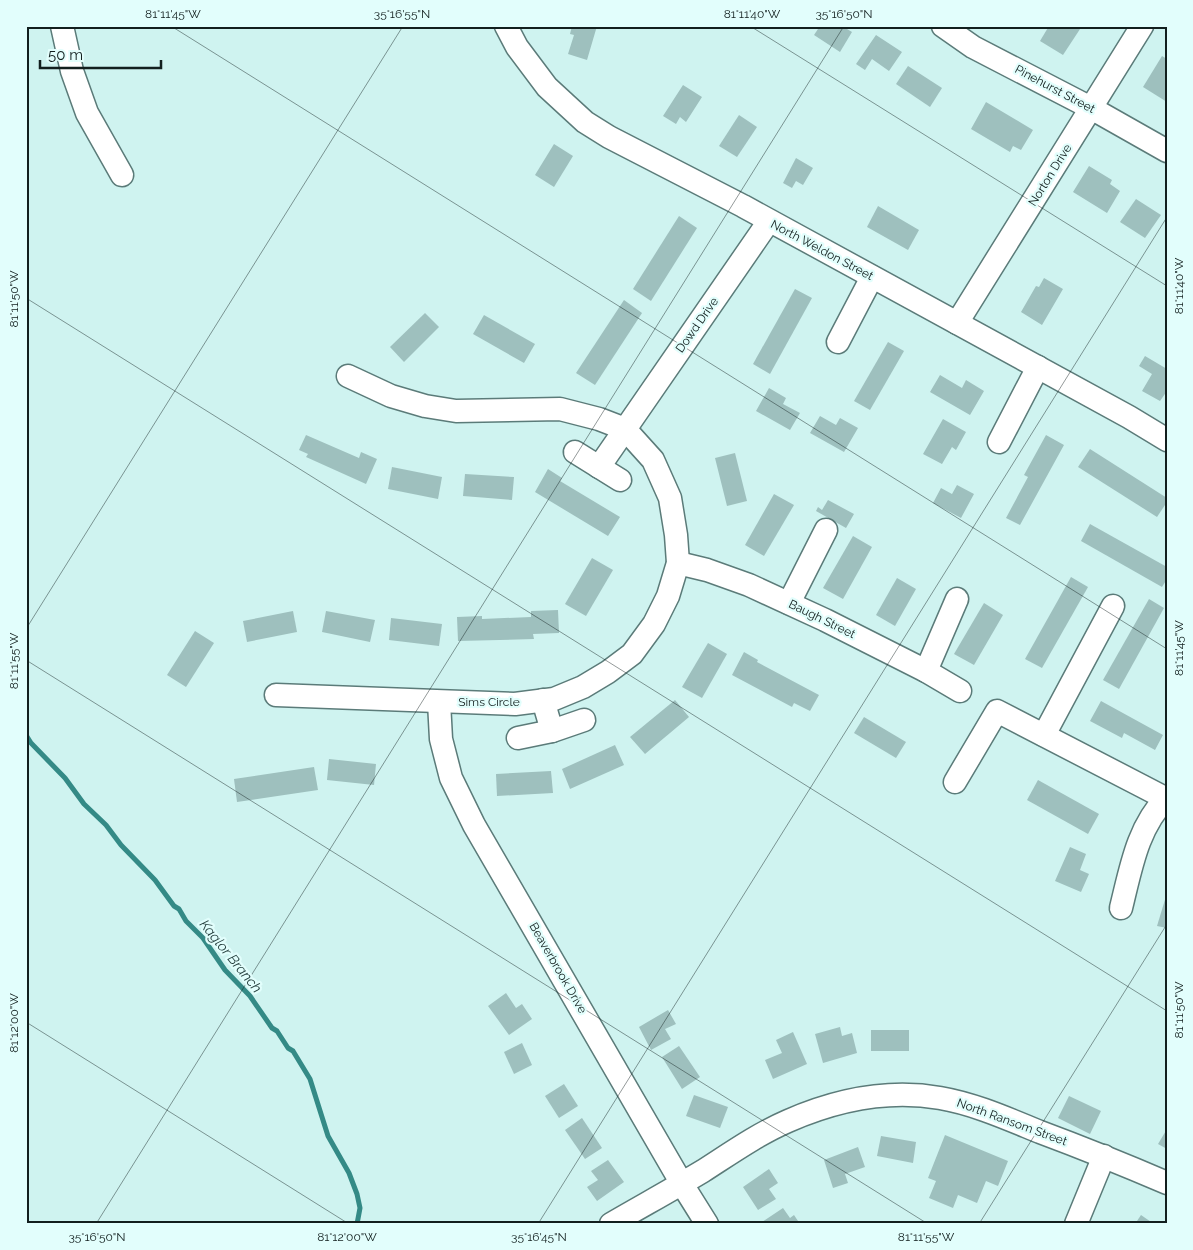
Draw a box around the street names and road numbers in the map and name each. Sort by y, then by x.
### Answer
street label: Pinehurst Street [1013,62,1097,116]
street label: Norton Drive [1025,141,1075,209]
street label: North Weldon Street [768,217,876,283]
street label: Dowd Drive [673,295,721,355]
street label: Baugh Street [786,597,858,641]
street label: Sims Circle [458,695,520,709]
street label: Beaverbrook Drive [526,920,590,1016]
street label: North Ransom Street [955,1096,1069,1148]

